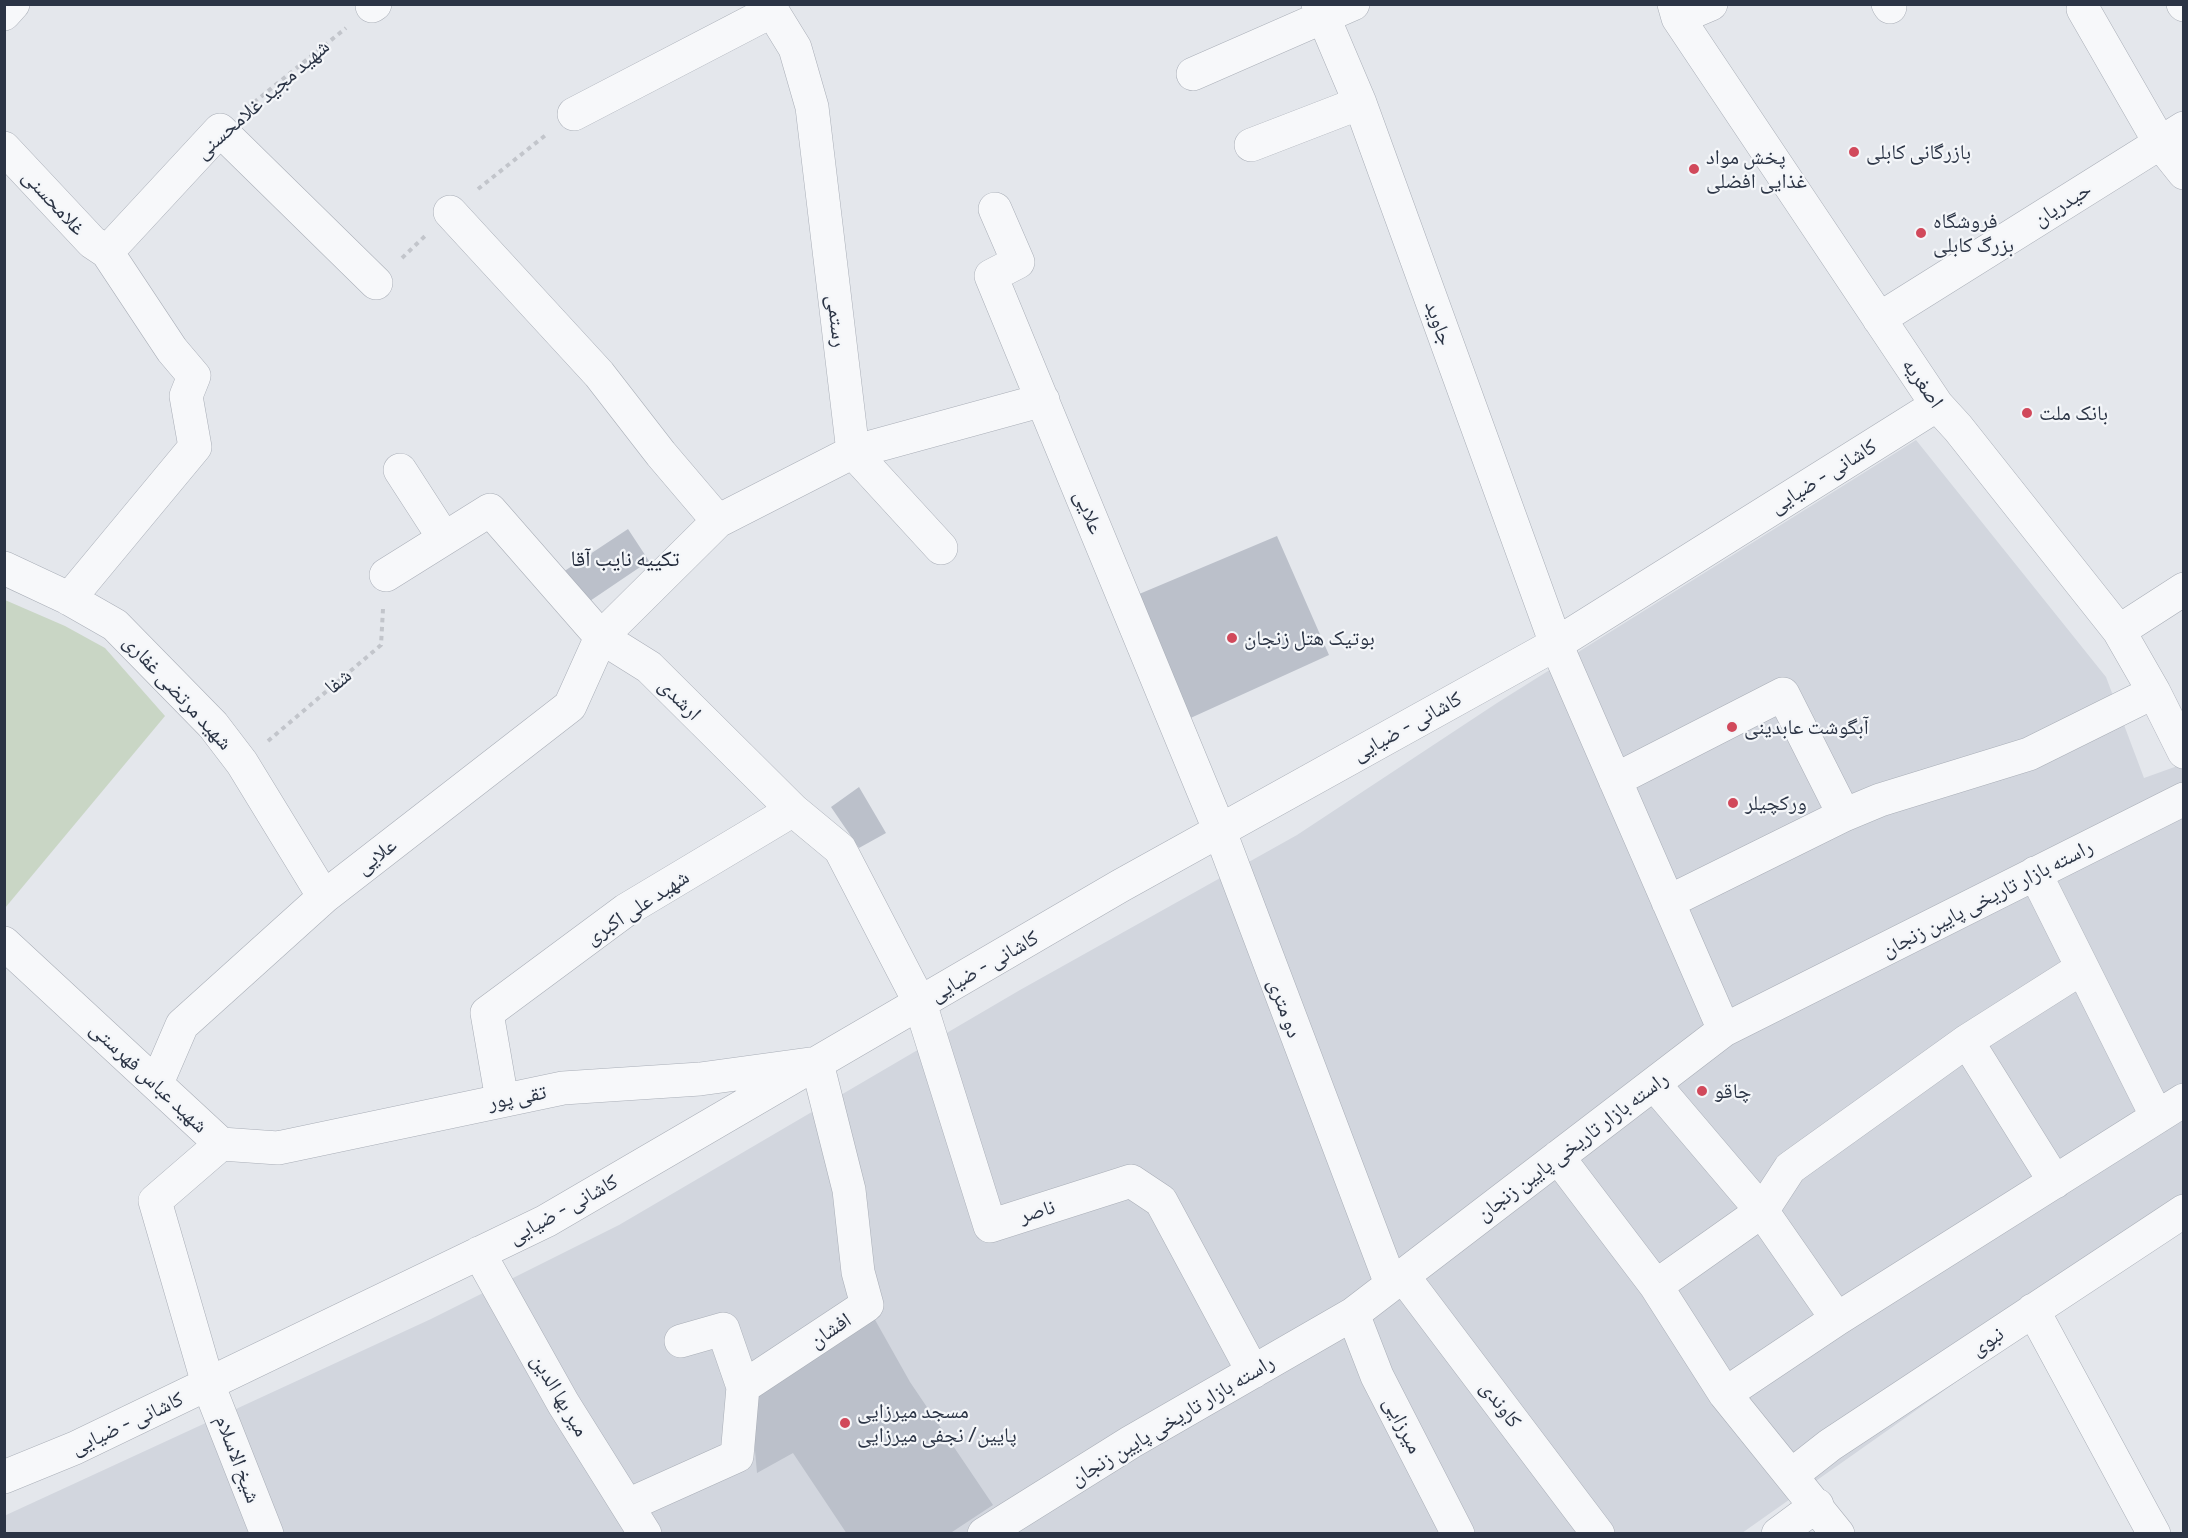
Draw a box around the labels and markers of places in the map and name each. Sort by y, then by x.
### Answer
place label: بازرگانی کابلی [1866,139,1971,165]
place label: پخش مواد غذایی افضلی [1706,144,1807,194]
marker: بازرگانی کابلی [1847,145,1861,159]
marker: پخش مواد غذایی افضلی [1687,162,1701,176]
place label: فروشگاه بزرگ کابلی [1933,208,2014,258]
marker: فروشگاه بزرگ کابلی [1914,226,1928,240]
place label: بانک ملت [2039,400,2108,426]
marker: بانک ملت [2020,406,2034,420]
place label: بوتیک هتل زنجان [1244,625,1375,651]
marker: بوتیک هتل زنجان [1225,631,1239,645]
place label: آبگوشت عابدینی [1744,714,1869,740]
marker: آبگوشت عابدینی [1725,720,1739,734]
place label: ورکچیلر [1745,790,1807,816]
marker: ورکچیلر [1726,796,1740,810]
place label: چاقو [1714,1078,1751,1104]
marker: چاقو [1695,1084,1709,1098]
place label: مسجد میرزایی پایین/ نجفی میرزایی [857,1398,1017,1448]
marker: مسجد میرزایی پایین/ نجفی میرزایی [838,1416,852,1430]

